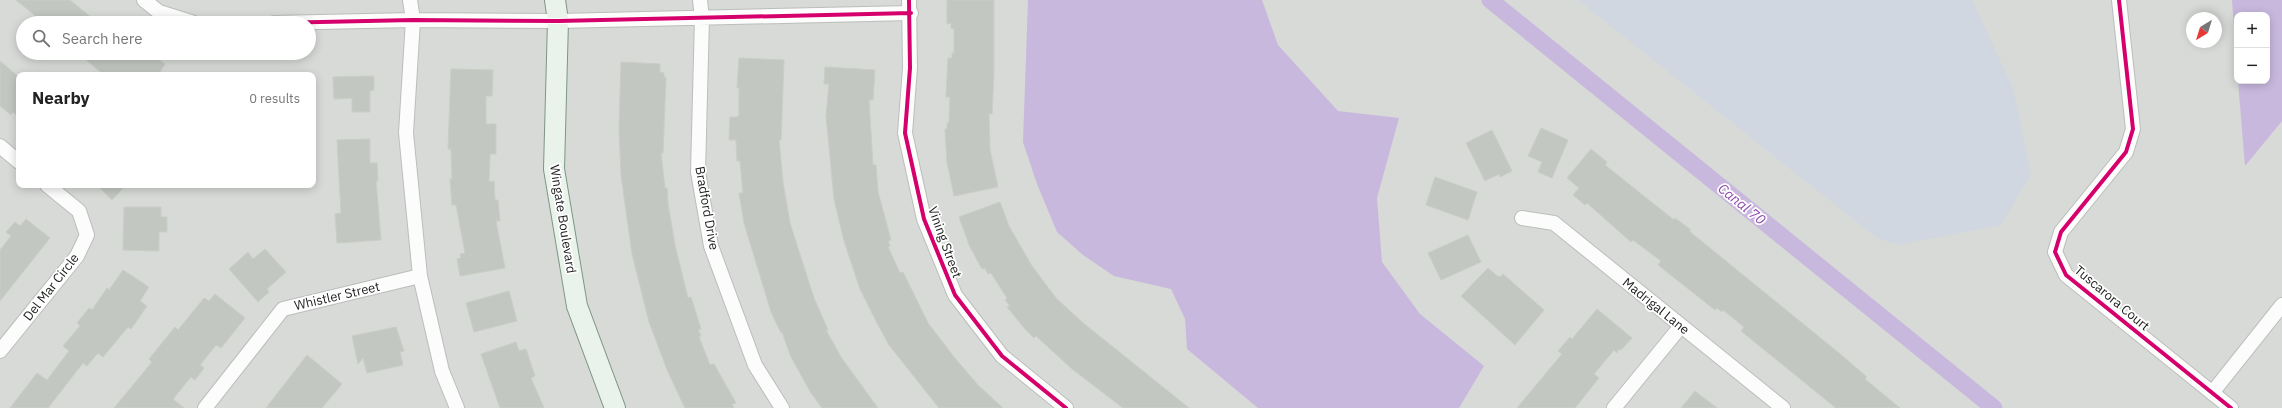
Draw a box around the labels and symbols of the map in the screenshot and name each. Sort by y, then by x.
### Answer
north arrow [2186,12,2222,48]
street label: Wingate Boulevard [546,163,580,275]
street label: Bradford Drive [691,165,723,251]
water label: Canal 70 [1714,179,1770,229]
street label: Vining Street [924,204,966,280]
street label: Del Mar Circle [19,250,83,324]
street label: Tuscarora Court [2071,262,2153,334]
street label: Madrigal Lane [1619,274,1693,338]
street label: Whistler Street [293,278,381,314]

